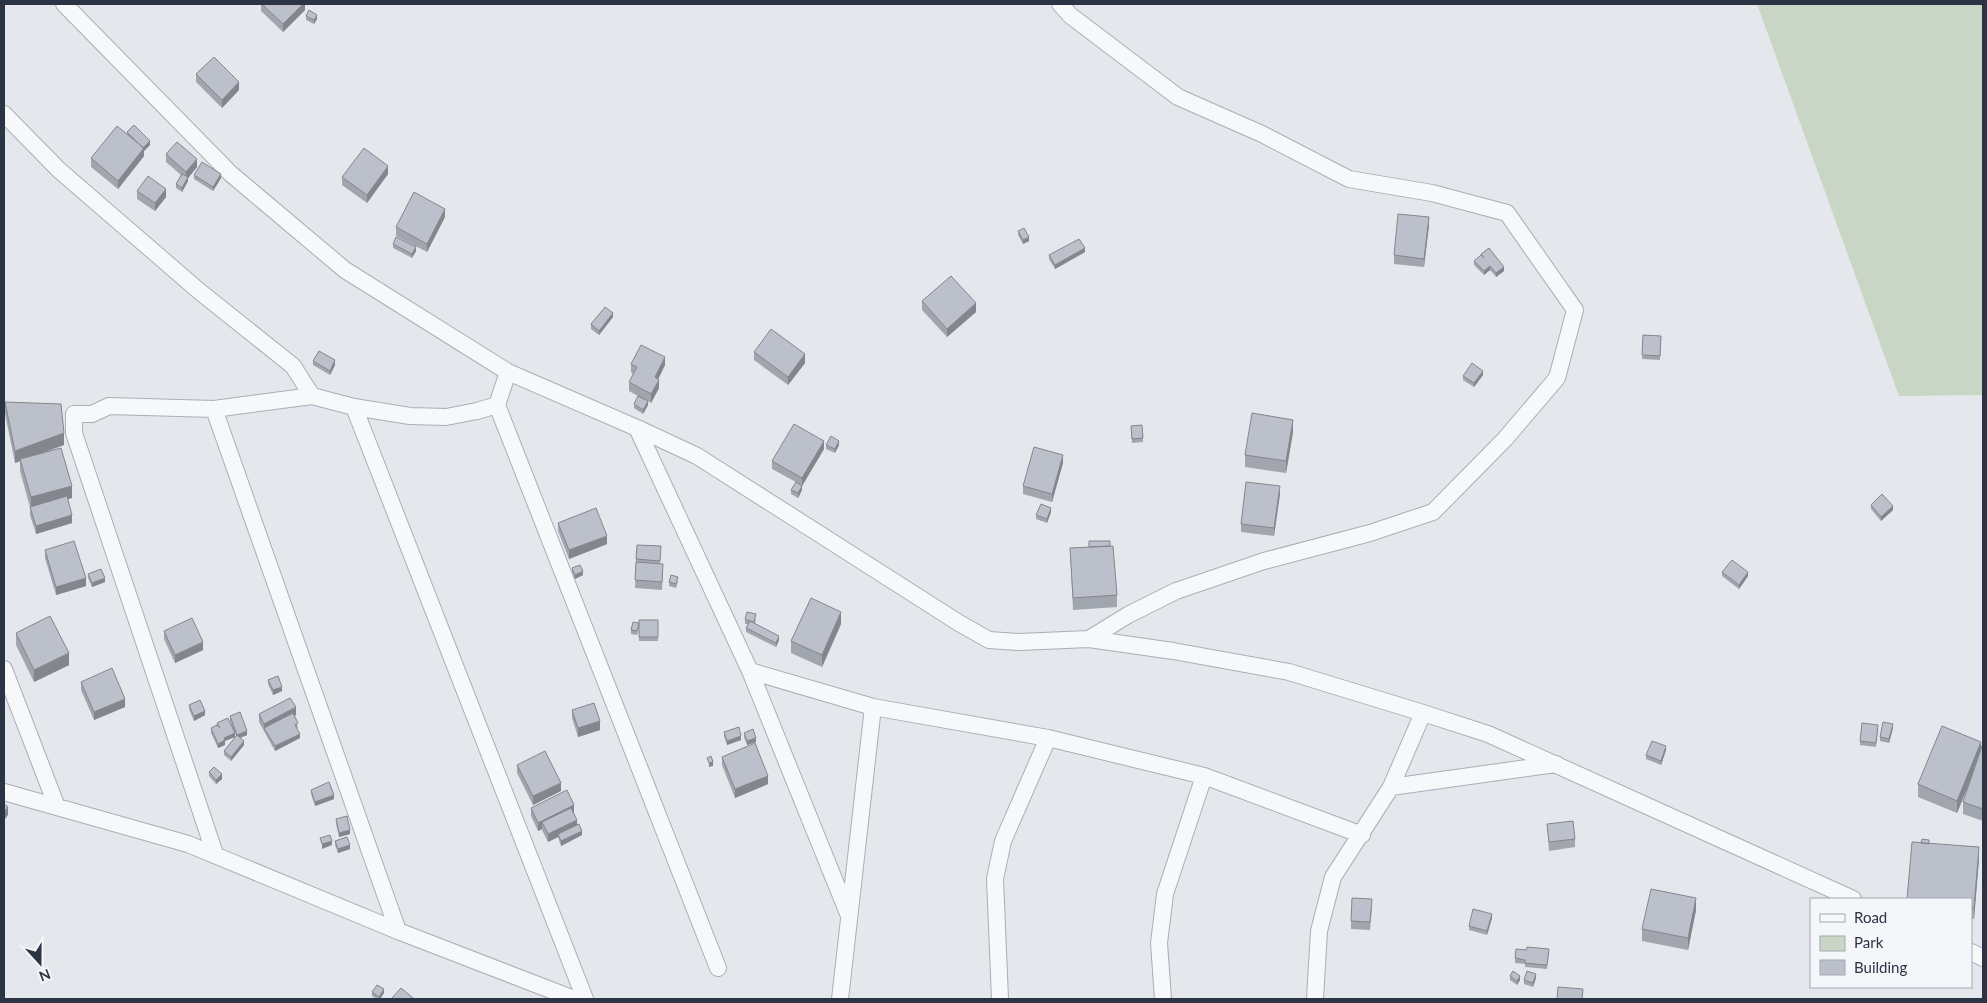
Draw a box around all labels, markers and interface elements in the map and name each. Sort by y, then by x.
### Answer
legend [1810,898,1972,988]
text: Road [1854,908,1887,926]
text: Park [1854,933,1884,951]
north arrow [15,938,65,988]
text: Building [1854,958,1907,976]
text: N [37,966,53,985]

